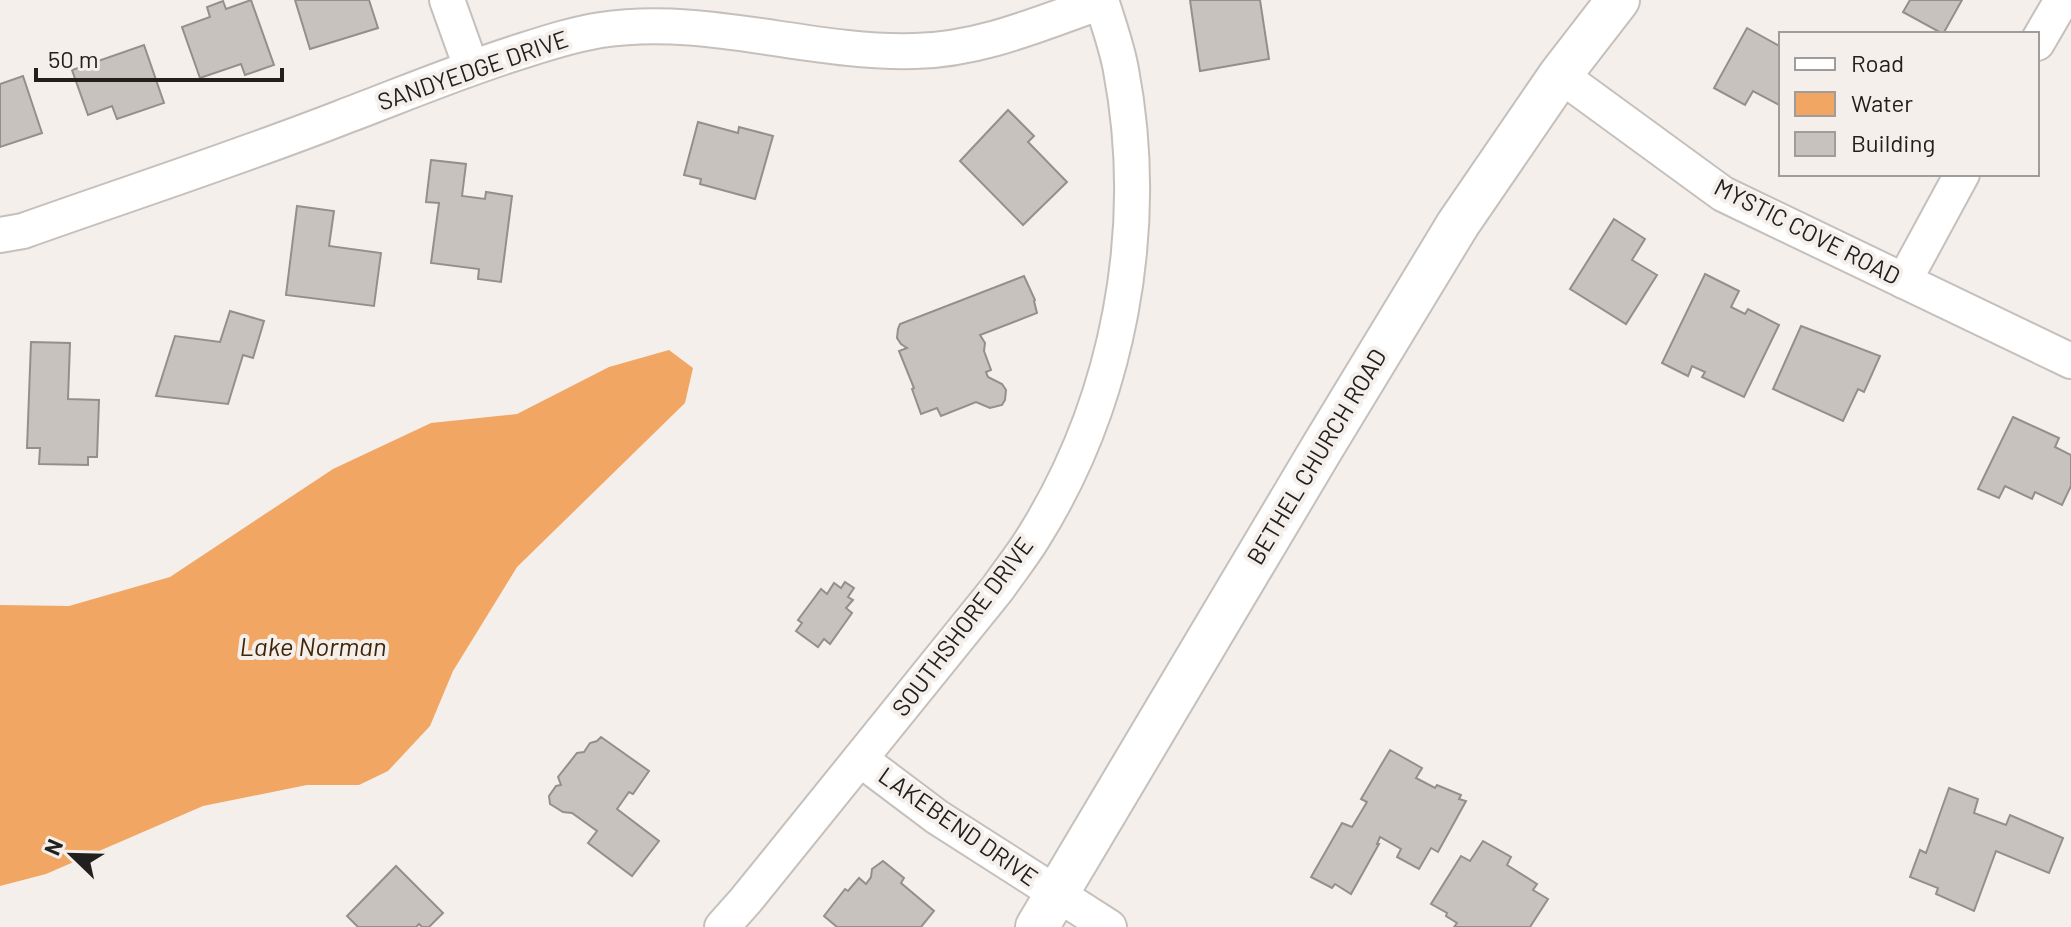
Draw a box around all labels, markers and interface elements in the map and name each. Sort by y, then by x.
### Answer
street label: SANDYEDGE DRIVE [373,23,572,116]
scale bar [36,32,282,82]
legend [1779,32,2039,176]
text: 50 m [48,44,99,73]
text: Road [1851,48,1904,77]
text: Water [1851,88,1913,117]
text: Building [1851,128,1935,157]
street label: MYSTIC COVE ROAD [1710,171,1905,290]
street label: BETHEL CHURCH ROAD [1240,343,1392,569]
street label: SOUTHSHORE DRIVE [885,531,1039,721]
water label: Lake Norman [240,630,386,661]
street label: LAKEBEND DRIVE [874,760,1044,891]
north arrow [32,815,112,895]
text: N [38,835,67,859]

